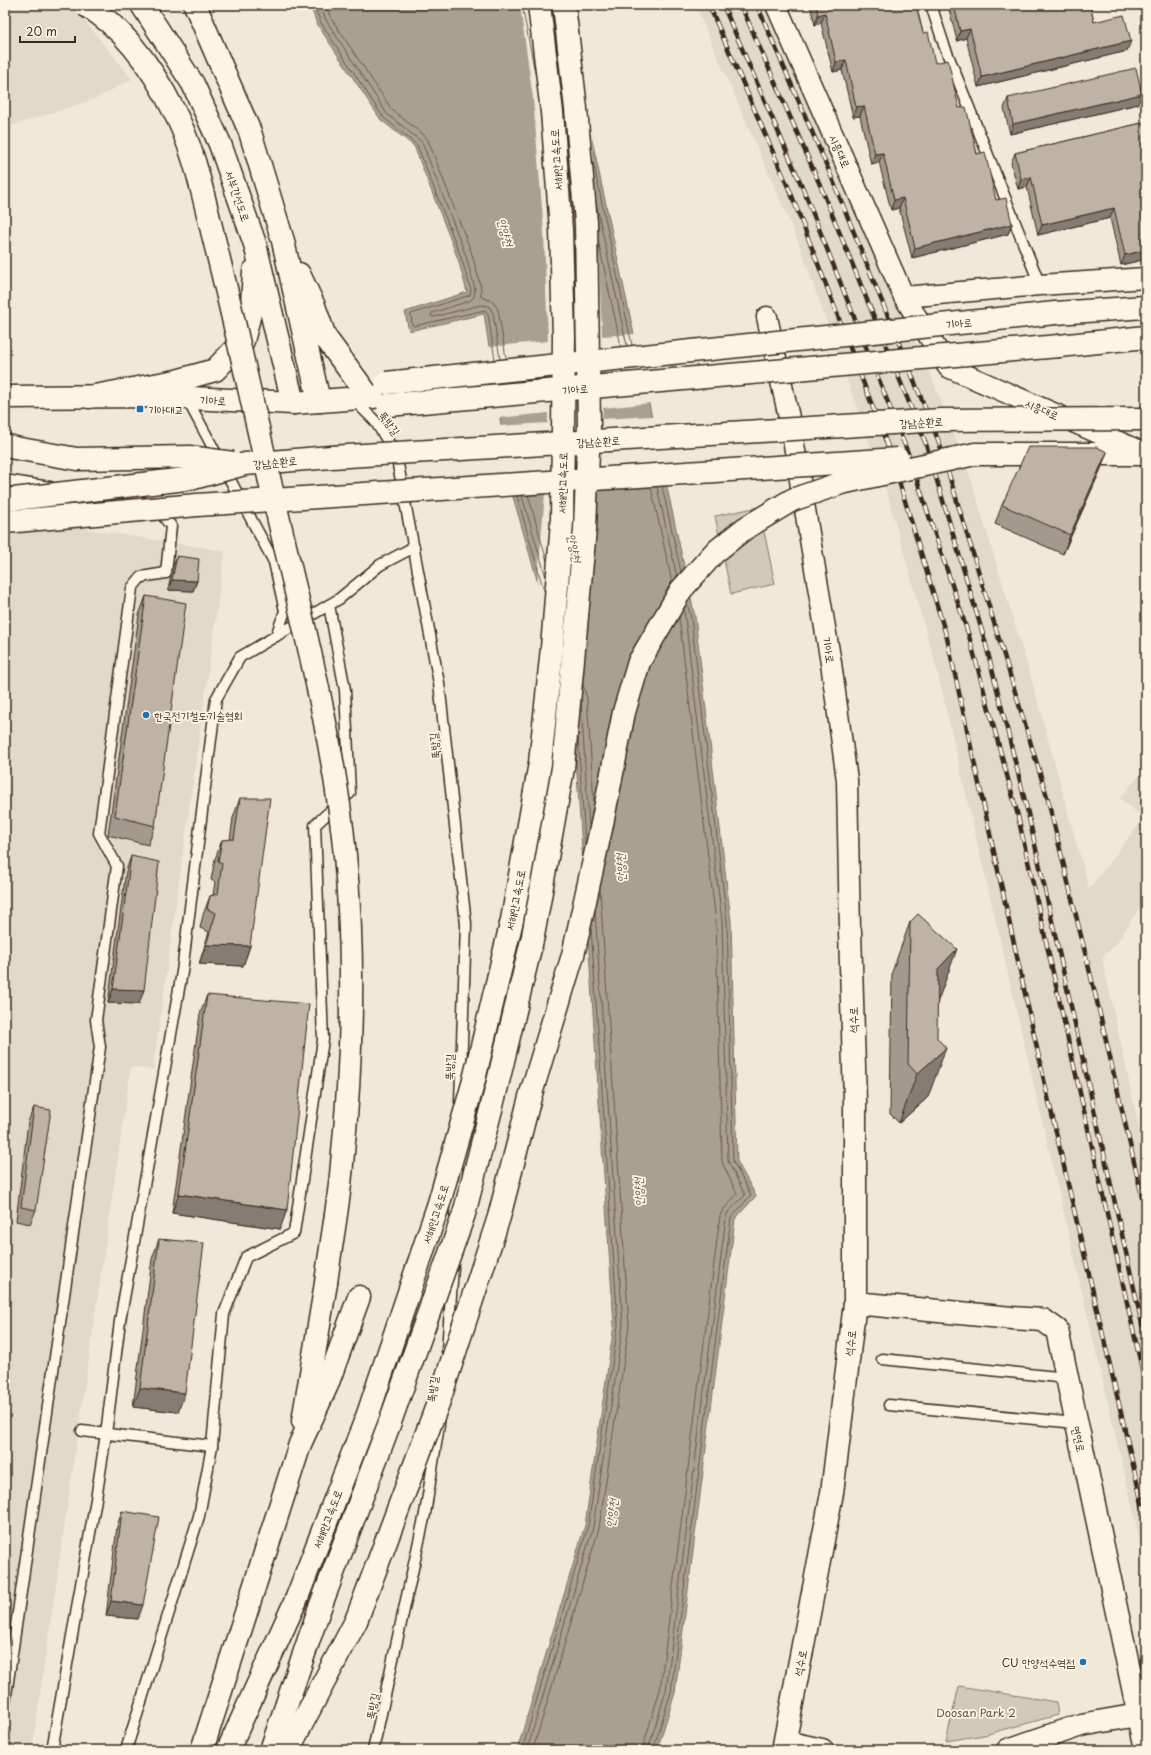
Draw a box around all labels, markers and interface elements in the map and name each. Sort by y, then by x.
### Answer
scale bar [20,18,75,44]
text: 20 m [26,22,57,40]
street label: 서해안고속도로 [545,128,567,192]
street label: 시흥대로 [825,131,855,171]
street label: 서부간선도로 [221,168,255,224]
water label: 안양천 [493,216,519,250]
street label: 기아로 [945,313,973,333]
street label: 기아로 [561,379,589,399]
street label: 기아로 [199,391,227,409]
street label: 시흥대로 [1022,394,1062,424]
place label: 기아대교 [148,401,183,418]
marker: 기아대교 [135,404,145,414]
street label: 뚝방길 [375,407,405,439]
street label: 강남순환로 [898,412,944,432]
street label: 강남순환로 [575,431,621,451]
street label: 강남순환로 [252,452,298,472]
street label: 서해안고속도로 [553,452,571,514]
water label: 안양천 [563,532,587,565]
street label: 기아로 [819,636,839,665]
place label: 한국전기철도기술협회 [154,707,243,724]
marker: 한국전기철도기술협회 [141,710,151,720]
street label: 뚝방길 [424,732,444,760]
water label: 안양천 [610,852,630,883]
street label: 서해안고속도로 [501,868,529,932]
street label: 석수로 [844,1006,862,1033]
street label: 뚝방길 [440,1053,458,1081]
water label: 안양천 [628,1176,648,1207]
street label: 서해안고속도로 [417,1182,453,1246]
street label: 석수로 [840,1329,860,1357]
street label: 뚝방길 [422,1375,442,1403]
street label: 연현로 [1068,1424,1090,1454]
street label: 서해안고속도로 [308,1487,346,1551]
water label: 안양천 [600,1496,622,1528]
street label: 석수로 [789,1648,811,1678]
place label: CU 안양석수역점 [1002,1654,1075,1671]
marker: CU 안양석수역점 [1078,1657,1088,1667]
street label: 뚝방길 [361,1691,383,1721]
park label: Doosan Park 2 [936,1704,1016,1721]

